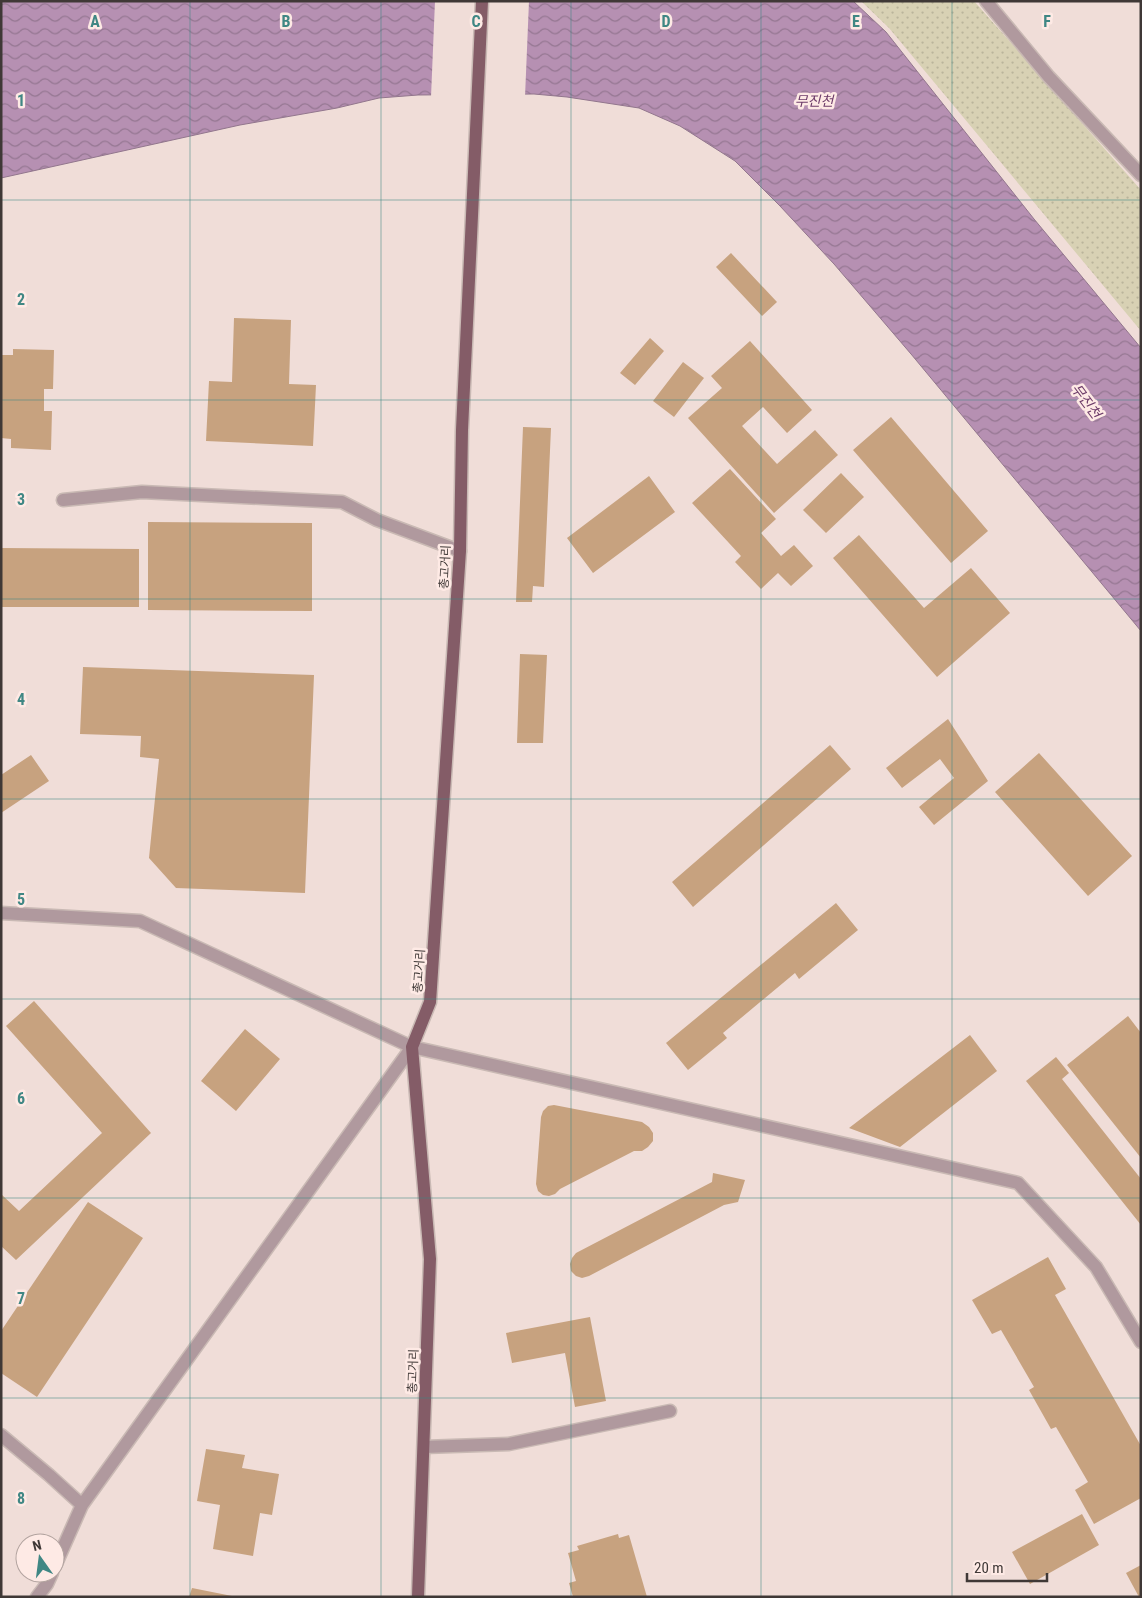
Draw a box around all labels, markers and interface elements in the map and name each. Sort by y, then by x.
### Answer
text: A [90,12,100,31]
text: B [282,12,291,31]
text: C [471,12,481,31]
text: D [661,12,671,31]
text: E [852,12,860,31]
text: F [1043,12,1051,31]
text: 1 [17,91,25,110]
water label: 무진천 [795,93,834,109]
text: 2 [17,290,25,309]
water label: 무진천 [1068,381,1105,422]
text: 3 [17,490,25,509]
street label: 총고거리 [437,545,453,589]
text: 4 [17,690,25,709]
text: 5 [17,890,25,909]
street label: 총고거리 [410,948,428,994]
text: 6 [17,1089,25,1108]
text: 7 [17,1289,25,1308]
street label: 총고거리 [405,1349,421,1393]
text: 8 [17,1489,25,1508]
north arrow [15,1533,65,1583]
text: N [31,1537,43,1554]
scale bar [967,1550,1047,1582]
text: 20 m [974,1559,1004,1577]

